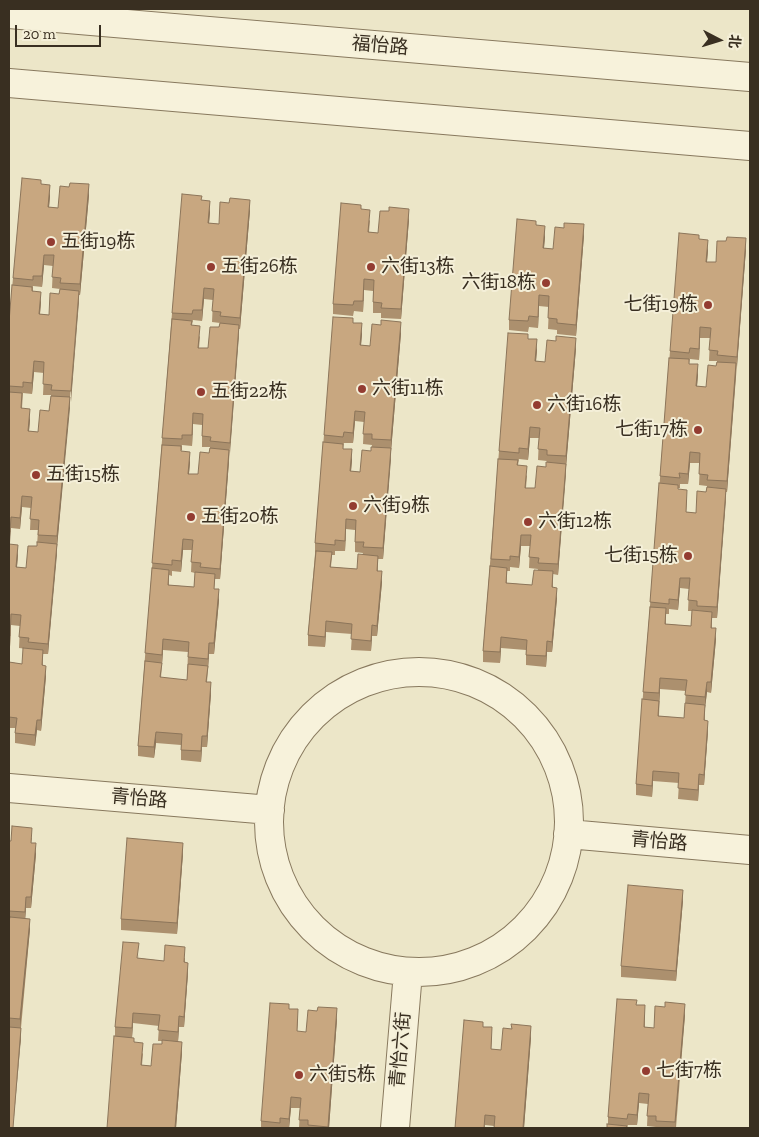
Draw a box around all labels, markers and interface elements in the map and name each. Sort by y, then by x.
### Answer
scale bar [18,15,104,47]
north arrow [694,15,744,65]
text: 20 m [23,25,56,43]
street label: 福怡路 [351,32,409,60]
text: 北 [725,34,744,49]
place label: 五街19栋 [61,231,135,253]
marker: 五街19栋 [45,236,57,248]
place label: 五街26栋 [221,256,298,278]
place label: 六街13栋 [381,256,455,278]
marker: 五街26栋 [205,261,217,273]
marker: 六街13栋 [365,261,377,273]
place label: 六街18栋 [461,272,536,294]
marker: 六街18栋 [540,277,552,289]
place label: 七街19栋 [624,294,698,316]
marker: 七街19栋 [702,299,714,311]
place label: 六街11栋 [372,378,444,400]
place label: 五街22栋 [211,381,288,403]
marker: 六街11栋 [356,383,368,395]
marker: 五街22栋 [195,386,207,398]
place label: 六街16栋 [547,394,621,416]
marker: 六街16栋 [531,399,543,411]
place label: 七街17栋 [615,419,688,441]
marker: 七街17栋 [692,424,704,436]
place label: 五街15栋 [46,464,120,486]
marker: 五街15栋 [30,469,42,481]
place label: 六街9栋 [363,495,430,517]
marker: 六街9栋 [347,500,359,512]
place label: 五街20栋 [201,506,279,528]
marker: 五街20栋 [185,511,197,523]
place label: 六街12栋 [538,511,612,533]
marker: 六街12栋 [522,516,534,528]
place label: 七街15栋 [604,545,678,567]
marker: 七街15栋 [682,550,694,562]
street label: 青怡路 [110,785,168,813]
street label: 青怡路 [630,828,688,856]
street label: 青怡六街 [386,1011,416,1089]
place label: 七街7栋 [656,1060,722,1082]
place label: 六街5栋 [309,1064,376,1086]
marker: 七街7栋 [640,1065,652,1077]
marker: 六街5栋 [293,1069,305,1081]

